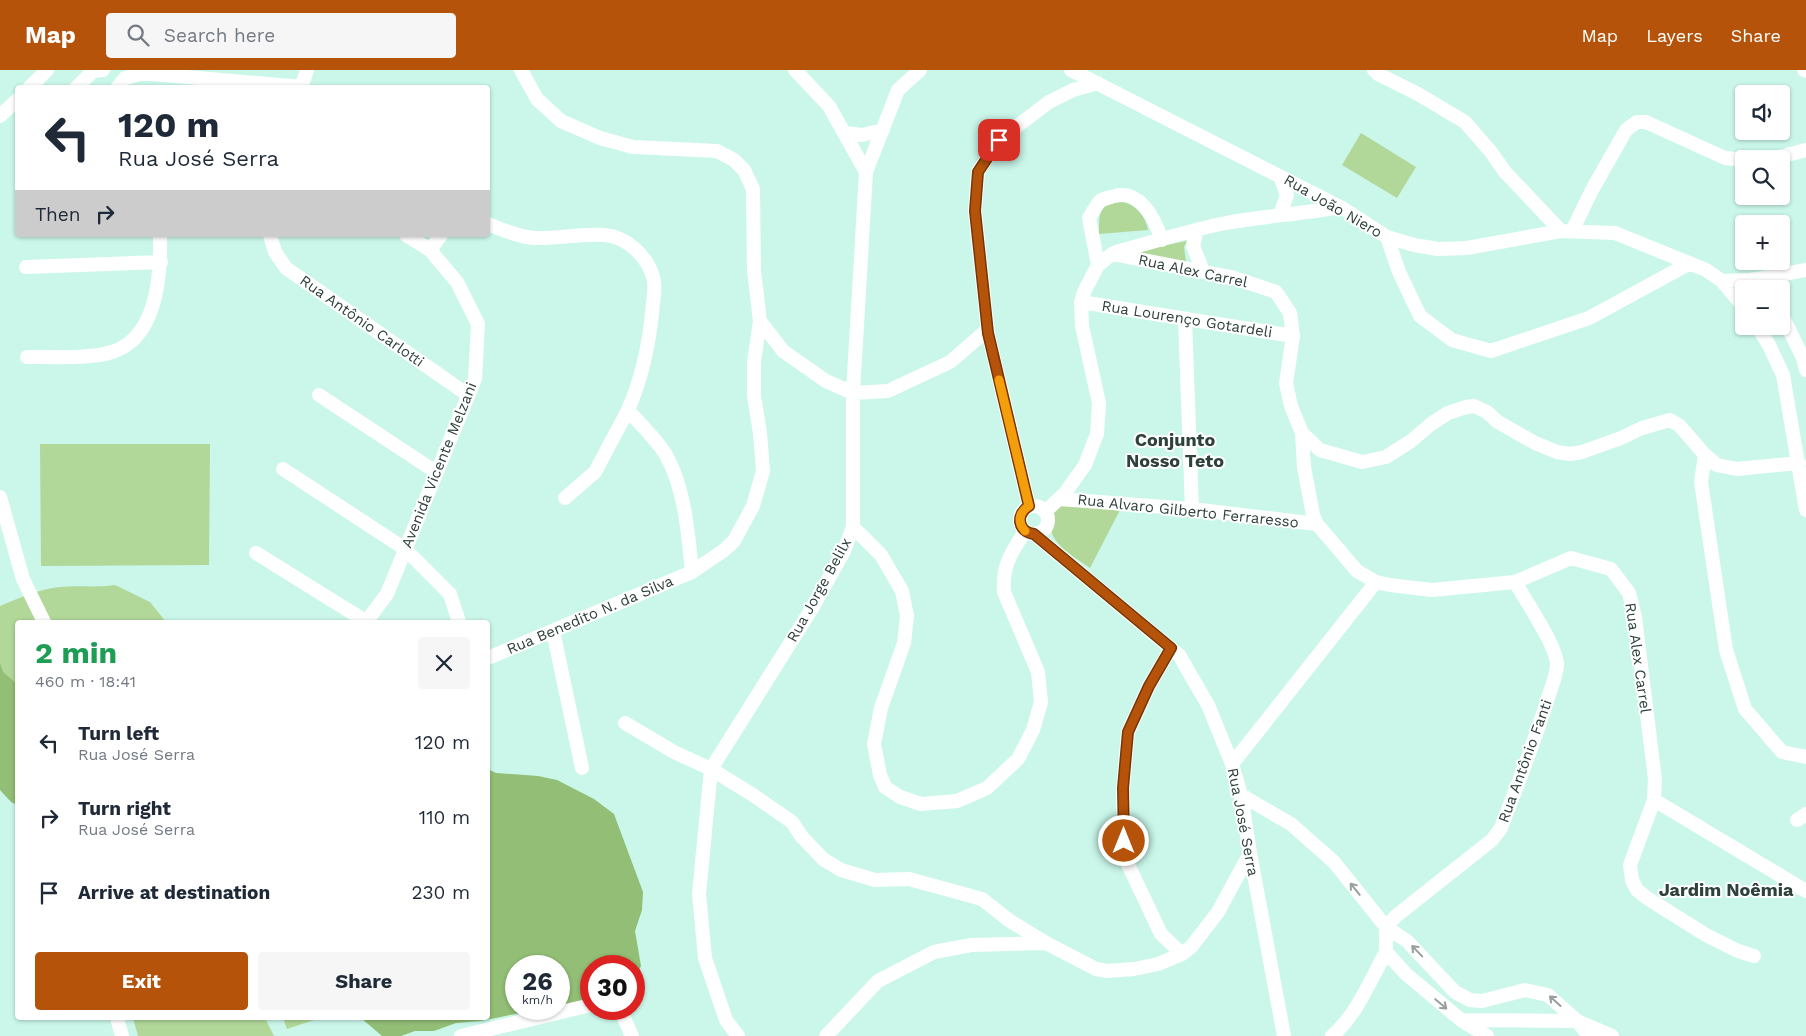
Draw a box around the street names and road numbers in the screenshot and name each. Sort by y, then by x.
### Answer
street label: Rua João Niero [1281,171,1385,241]
street label: Rua Alex Carrel [1137,251,1250,291]
street label: Rua Antônio Carlotti [296,271,428,371]
street label: Rua Lourenço Gotardeli [1100,297,1274,341]
street label: Avenida Vicente Melzani [397,380,481,550]
street label: Rua Alvaro Gilberto Ferraresso [1076,490,1300,532]
street label: Rua Jorge Belilx [783,535,855,645]
street label: Rua Benedito N. da Silva [504,572,676,658]
street label: Rua Alex Carrel [1621,602,1655,715]
street label: Rua Antônio Fanti [1494,697,1556,825]
street label: Rua José Serra [1224,766,1262,878]

